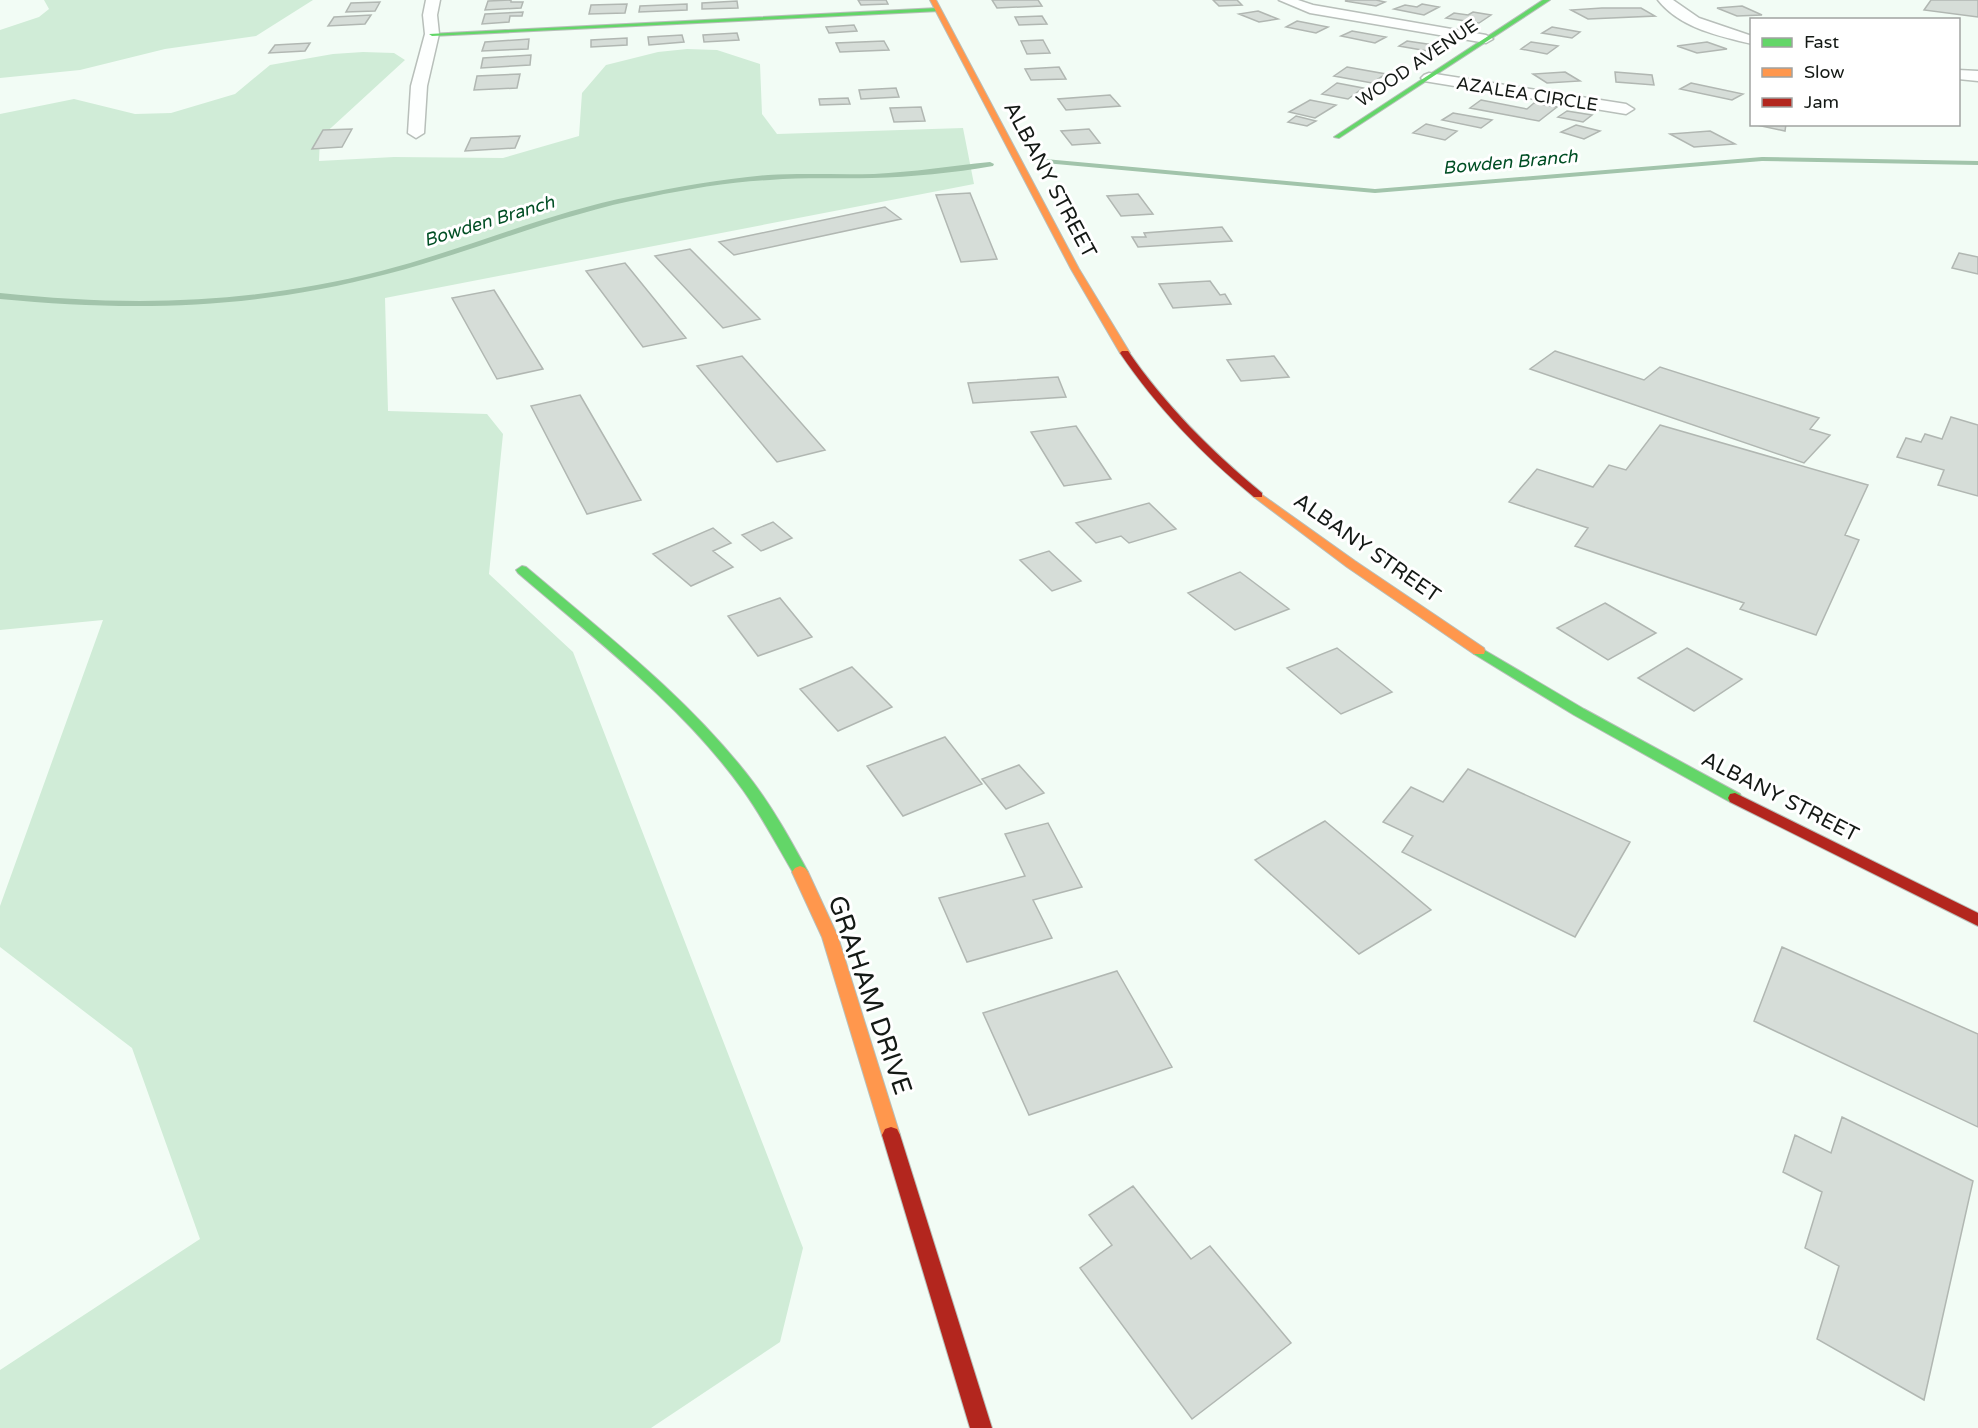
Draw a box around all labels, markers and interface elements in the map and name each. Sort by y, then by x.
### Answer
street label: WOOD AVENUE [1352,14,1482,112]
legend [1750,18,1960,126]
text: Fast [1804,31,1839,53]
text: Slow [1804,61,1845,83]
street label: AZALEA CIRCLE [1455,72,1599,116]
text: Jam [1804,91,1839,113]
street label: ALBANY STREET [998,98,1102,263]
water label: Bowden Branch [1442,145,1579,179]
water label: Bowden Branch [421,190,558,251]
street label: ALBANY STREET [1289,488,1445,608]
street label: ALBANY STREET [1697,747,1863,848]
street label: GRAHAM DRIVE [821,891,919,1099]

